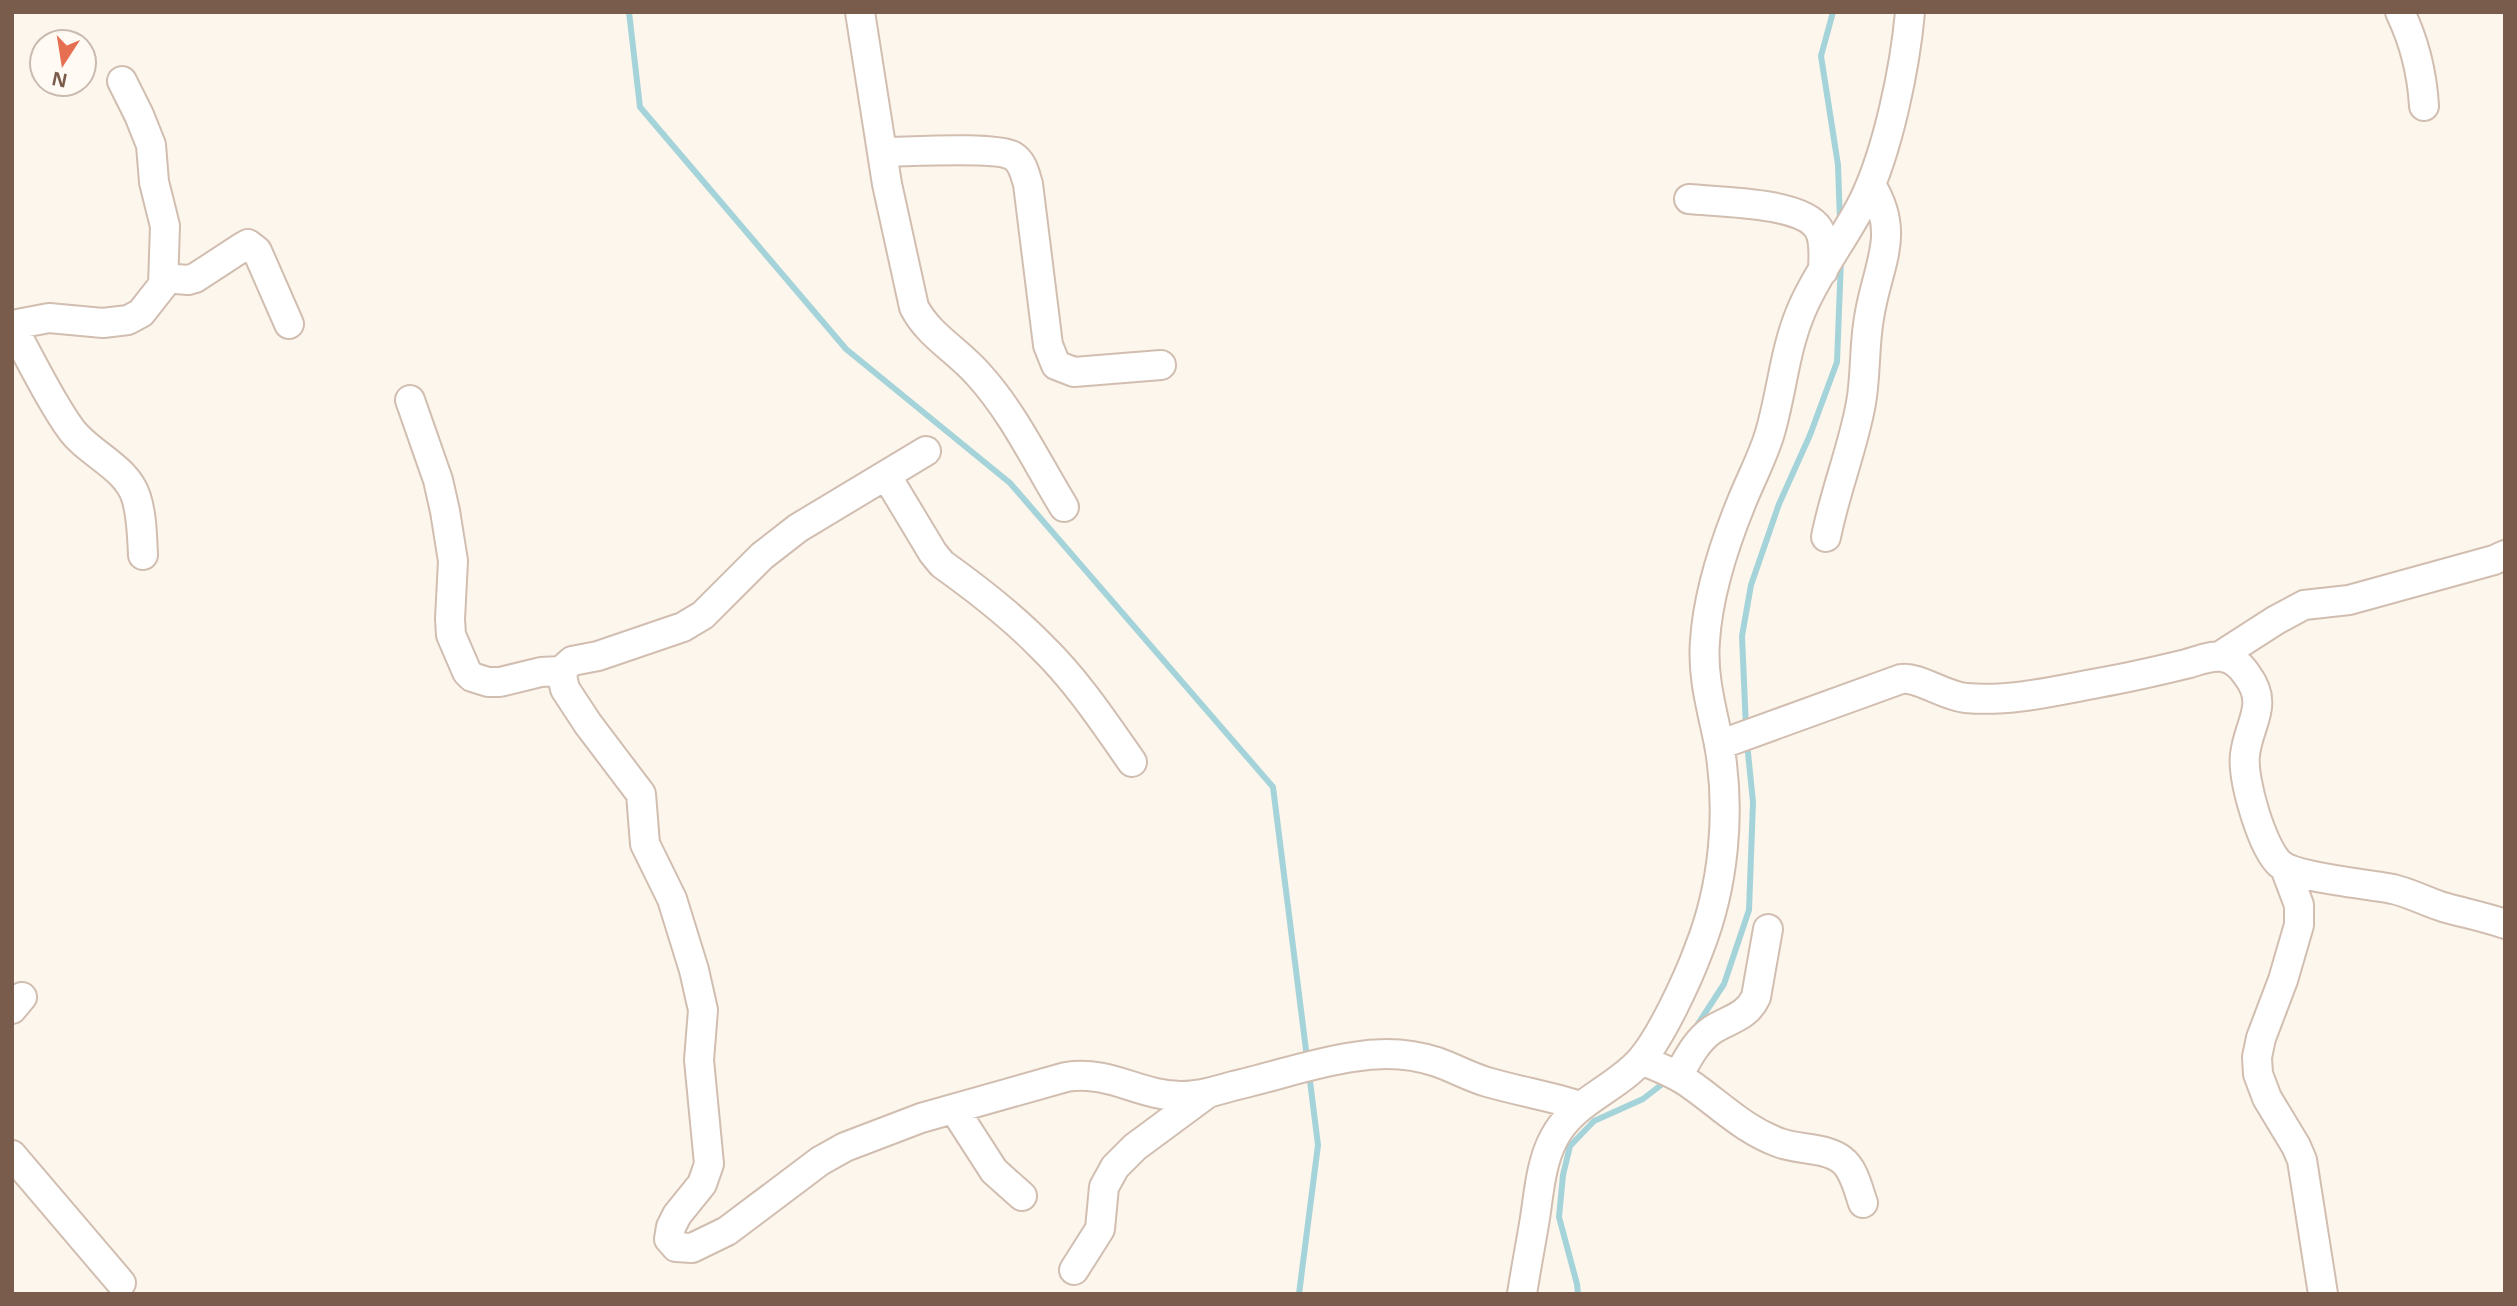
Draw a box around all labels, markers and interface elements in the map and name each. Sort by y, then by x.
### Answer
north arrow [28,28,98,98]
text: N [49,65,70,94]

